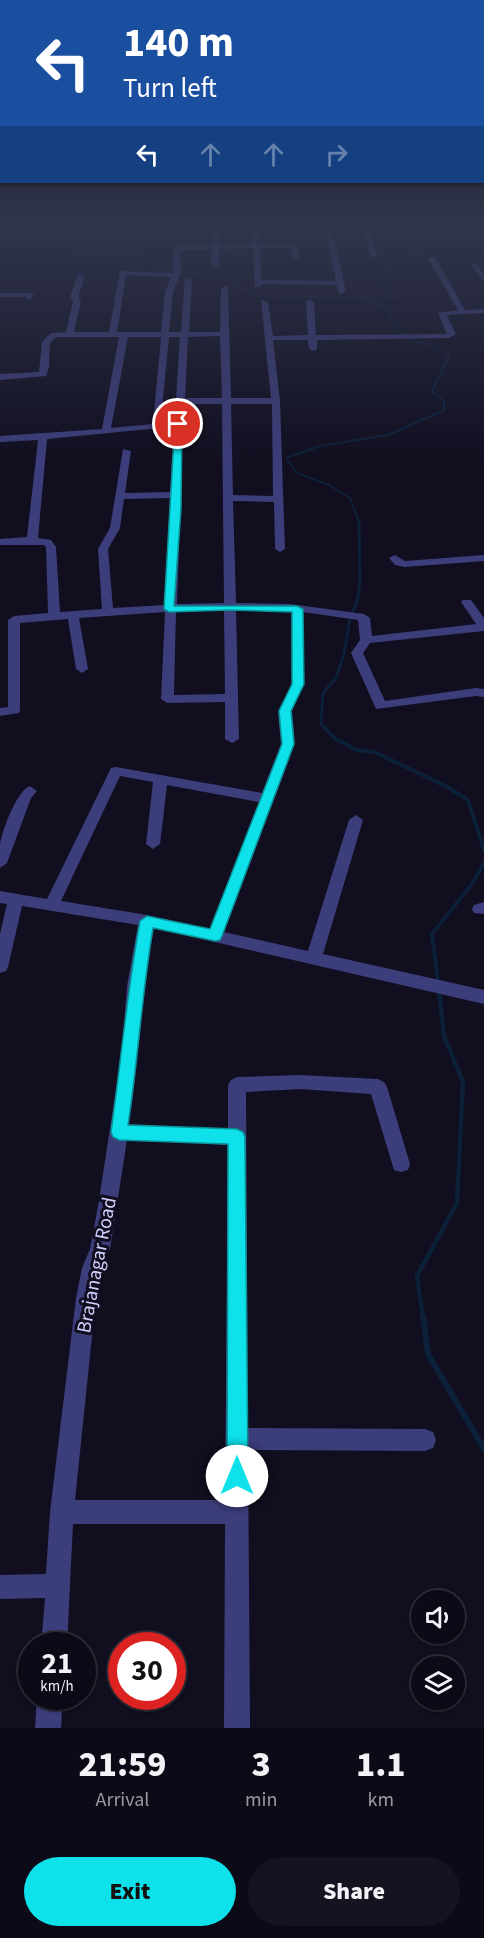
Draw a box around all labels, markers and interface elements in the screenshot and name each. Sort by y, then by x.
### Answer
text: 140 m [123,13,234,73]
icon: left [24,24,102,102]
text: Turn left [123,69,217,108]
icon: left [131,138,164,171]
icon: ahead [194,138,227,171]
icon: ahead [257,138,290,171]
icon: right [320,138,353,171]
pin [152,398,203,449]
icon: arrive [161,407,194,440]
street label: Brajanagar Road [70,1195,124,1336]
position arrow [205,1444,269,1508]
map controls [411,1590,465,1710]
button: sound [411,1590,465,1644]
speed limit sign: 30 [108,1632,186,1710]
text: 21 [41,1642,73,1685]
button: layers [411,1656,465,1710]
text: km/h [40,1676,74,1697]
text: 21:59 [78,1739,167,1790]
text: 3 [252,1739,271,1790]
text: 1.1 [356,1739,406,1790]
text: Arrival [96,1786,149,1814]
text: min [245,1786,277,1814]
text: km [367,1786,394,1814]
button: Exit [24,1857,236,1926]
button: Share [248,1857,460,1926]

